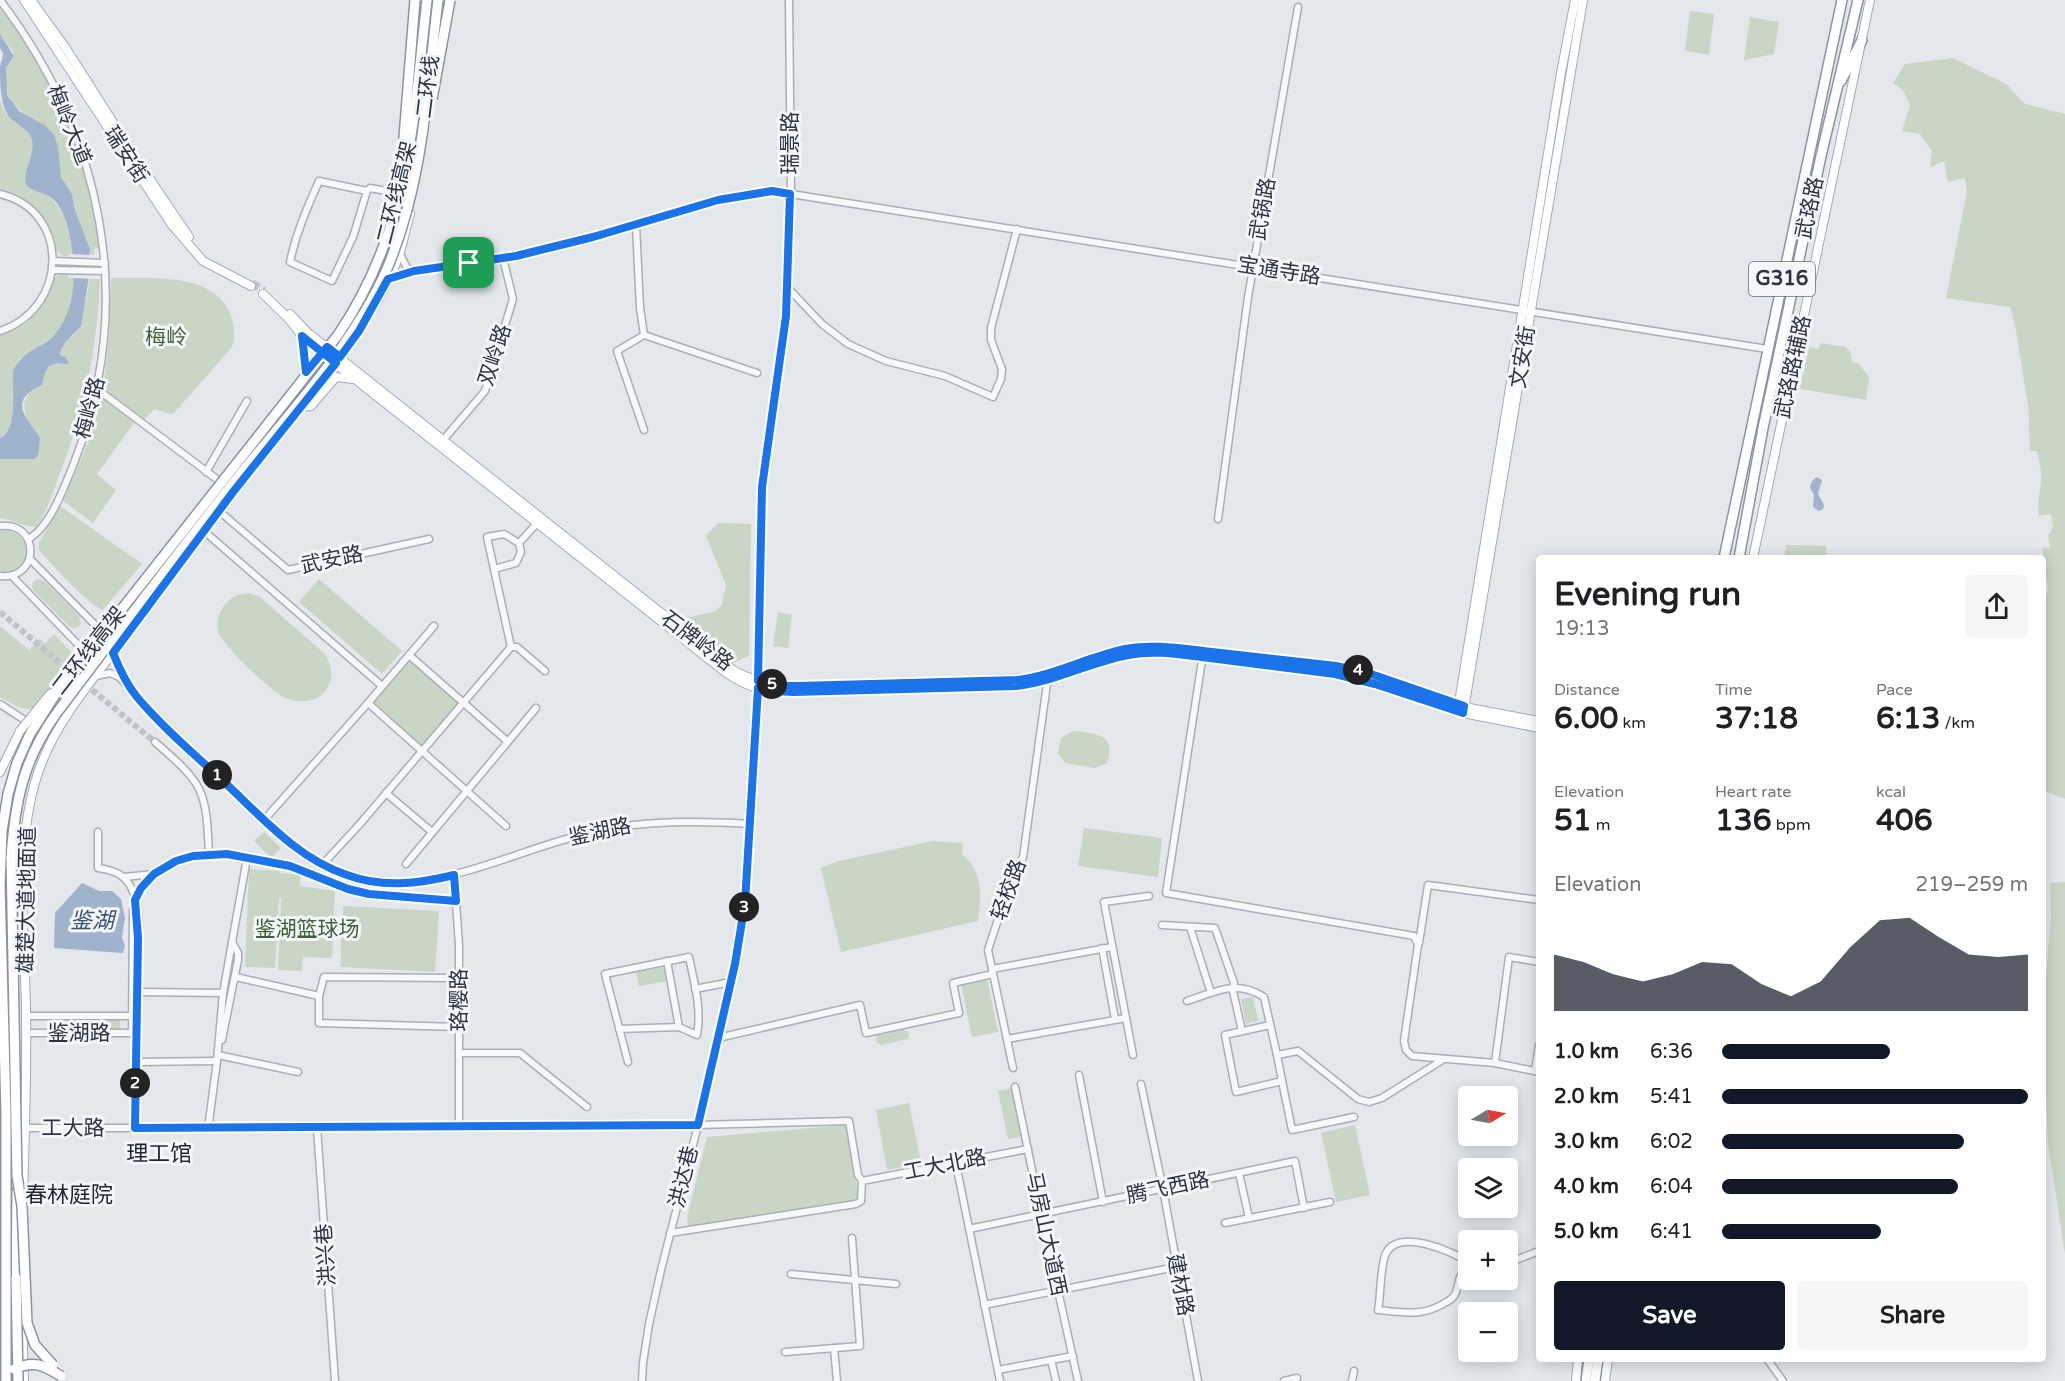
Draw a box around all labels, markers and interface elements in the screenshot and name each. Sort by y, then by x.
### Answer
street label: 二环线 [412,54,444,120]
street label: 梅岭大道 [42,81,96,169]
street label: 瑞景路 [778,112,803,175]
street label: 瑞安街 [98,122,154,188]
street label: 二环线高架 [372,139,422,247]
street label: 武珞路 [1791,175,1829,241]
street label: 武锅路 [1245,176,1281,242]
pin [443,237,494,288]
icon: arrive [452,246,485,279]
street label: 宝通寺路 [1236,252,1322,290]
road number: G316 [1749,262,1815,296]
street label: 武珞路辅路 [1770,313,1816,421]
street label: 双岭路 [473,321,517,389]
street label: 文安街 [1506,324,1540,390]
park label: 梅岭 [145,325,187,350]
street label: 梅岭路 [70,374,110,442]
street label: 武安路 [299,541,365,579]
text: Evening run [1554,575,1741,614]
button: share [1965,575,2028,638]
street label: 二环线高架 [47,602,131,700]
street label: 石牌岭路 [656,606,738,676]
text: 19:13 [1554,617,1609,641]
pin: 4 [1343,655,1373,685]
text: 4 [1353,660,1363,680]
pin: 5 [757,669,787,699]
text: 5 [767,674,777,694]
text: Distance [1554,680,1620,700]
text: Time [1715,680,1752,700]
text: Pace [1876,680,1913,700]
text: 6.00 [1554,700,1618,737]
text: 37:18 [1715,700,1798,737]
text: 6:13 [1876,700,1940,737]
text: km [1618,713,1646,733]
text: /km [1940,713,1975,733]
pin: 1 [202,760,232,790]
text: 1 [212,765,222,785]
text: Elevation [1554,782,1624,802]
text: Heart rate [1715,782,1791,802]
text: kcal [1876,782,1906,802]
text: 51 [1554,802,1592,839]
text: 136 [1715,802,1772,839]
text: 406 [1876,802,1933,839]
street label: 鉴湖路 [567,813,633,851]
text: m [1592,815,1611,835]
text: bpm [1772,815,1811,835]
street label: 雄楚大道地面道 [13,826,41,974]
street label: 轻校路 [986,856,1032,924]
text: Elevation [1554,873,1641,897]
text: 219–259 m [1915,873,2028,897]
pin: 3 [729,892,759,922]
text: 3 [739,897,749,917]
water label: 鉴湖 [70,908,117,934]
park label: 鉴湖篮球场 [255,917,360,942]
street label: 珞樱路 [447,969,472,1032]
street label: 鉴湖路 [48,1021,111,1046]
text: 1.0 km [1554,1040,1619,1064]
text: 6:36 [1650,1040,1693,1064]
pin: 2 [120,1068,150,1098]
text: 2 [130,1073,140,1093]
text: 2.0 km [1554,1085,1619,1109]
text: 5:41 [1650,1085,1693,1109]
north arrow [1458,1086,1518,1146]
map controls [1458,1086,1518,1362]
street label: 工大路 [42,1116,105,1141]
text: 3.0 km [1554,1130,1619,1154]
text: 6:02 [1650,1130,1693,1154]
district label: 理工馆 [126,1141,192,1167]
street label: 洪达巷 [664,1143,704,1211]
street label: 工大北路 [901,1145,989,1185]
button: layers [1458,1158,1518,1218]
street label: 腾飞西路 [1124,1167,1212,1209]
street label: 马房山大道西 [1021,1170,1071,1298]
text: 4.0 km [1554,1175,1619,1199]
text: 6:04 [1650,1175,1693,1199]
district label: 春林庭院 [25,1182,113,1208]
text: 5.0 km [1554,1220,1619,1244]
text: 6:41 [1650,1220,1693,1244]
street label: 洪兴巷 [311,1223,341,1287]
button: + [1458,1230,1518,1290]
street label: 建材路 [1162,1252,1198,1318]
button: Save [1554,1281,1785,1350]
button: Share [1797,1281,2028,1350]
button: − [1458,1302,1518,1362]

